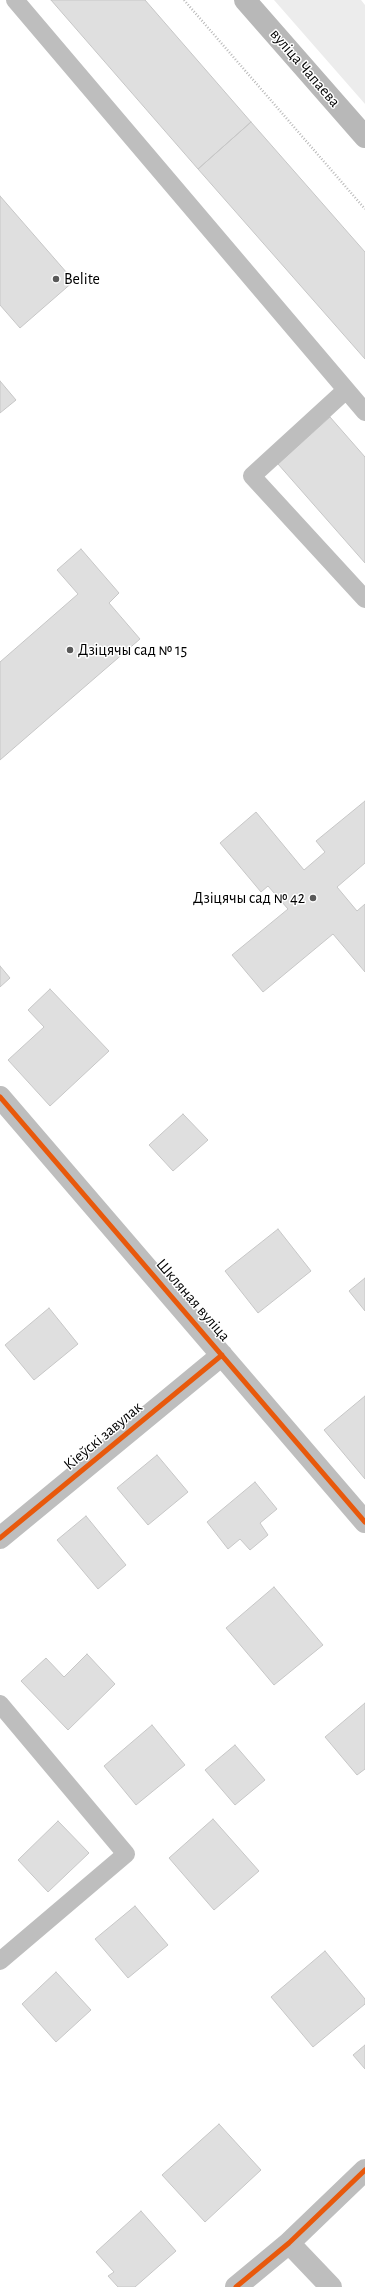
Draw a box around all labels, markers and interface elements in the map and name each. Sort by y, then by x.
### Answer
street label: вуліца Чапаева [266,25,344,111]
place label: Belite [64,269,100,289]
marker: Belite [51,274,61,284]
place label: Дзіцячы сад № 15 [78,640,187,660]
marker: Дзіцячы сад № 15 [65,645,75,655]
place label: Дзіцячы сад № 42 [193,888,305,908]
marker: Дзіцячы сад № 42 [308,893,318,903]
street label: Шкляная вуліца [152,1255,234,1345]
street label: Кіеўскі завулак [60,1398,146,1474]

